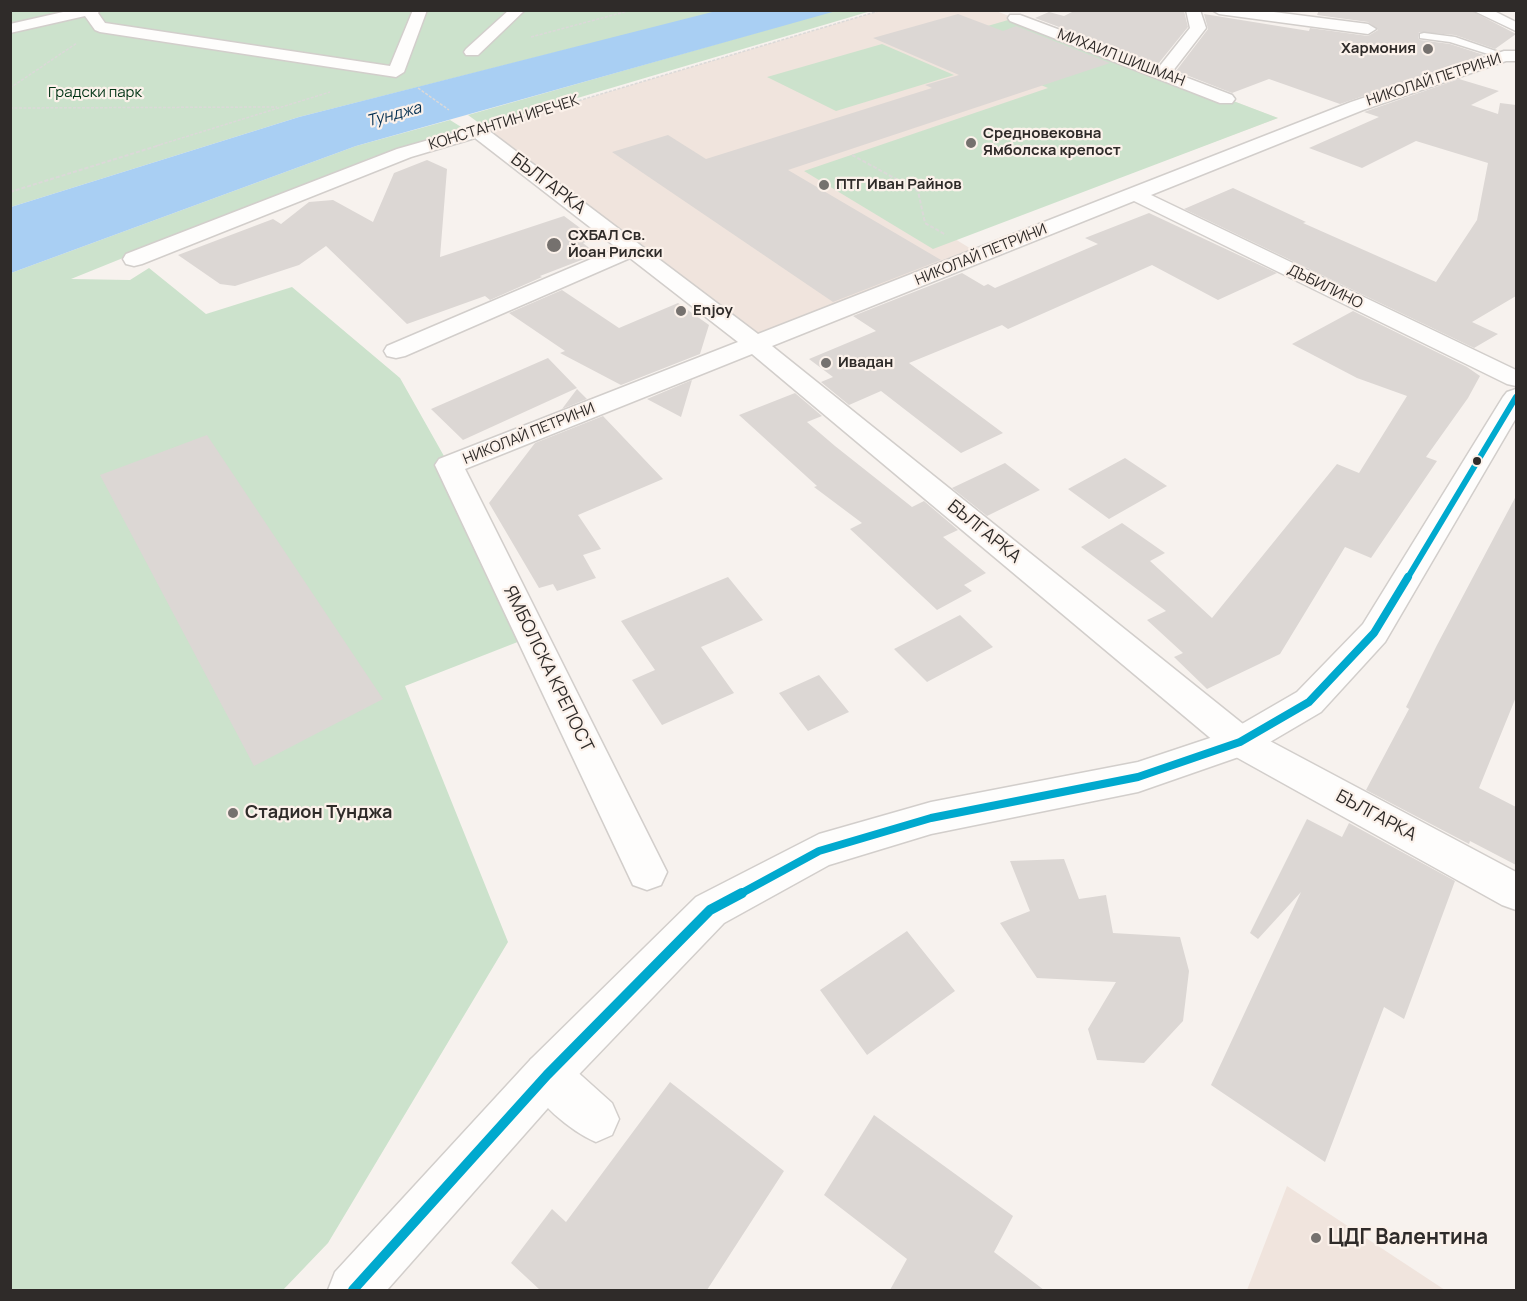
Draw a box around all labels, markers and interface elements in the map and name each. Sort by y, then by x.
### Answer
street label: МИХАИЛ ШИШМАН [1055,25,1187,91]
place label: Хармония [1341,40,1416,58]
marker: Хармония [1421,42,1435,56]
street label: НИКОЛАЙ ПЕТРИНИ [1364,50,1504,110]
park label: Градски парк [48,84,142,102]
street label: КОНСТАНТИН ИРЕЧЕК [427,92,581,154]
water label: Тунджа [365,99,423,131]
place label: Средновековна Ямболска крепост [983,125,1121,160]
marker: Средновековна Ямболска крепост [964,136,978,150]
street label: БЪЛГАРКА [506,149,590,219]
place label: ПТГ Иван Райнов [836,176,962,194]
marker: ПТГ Иван Райнов [817,178,831,192]
street label: НИКОЛАЙ ПЕТРИНИ [913,220,1049,290]
place label: СХБАЛ Св. Йоан Рилски [568,227,663,262]
marker: СХБАЛ Св. Йоан Рилски [545,236,563,254]
street label: ДЪБИЛИНО [1284,261,1366,313]
place label: Enjoy [693,302,733,320]
marker: Enjoy [674,304,688,318]
place label: Ивадан [838,354,893,372]
marker: Ивадан [819,356,833,370]
street label: НИКОЛАЙ ПЕТРИНИ [461,399,597,469]
unlabelled marker [1471,455,1483,467]
street label: БЪЛГАРКА [943,496,1025,568]
street label: ЯМБОЛСКА КРЕПОСТ [498,582,598,756]
street label: БЪЛГАРКА [1332,786,1420,846]
place label: Стадион Тунджа [245,802,392,824]
marker: Стадион Тунджа [226,806,240,820]
place label: ЦДГ Валентина [1328,1225,1488,1251]
marker: ЦДГ Валентина [1309,1231,1323,1245]

